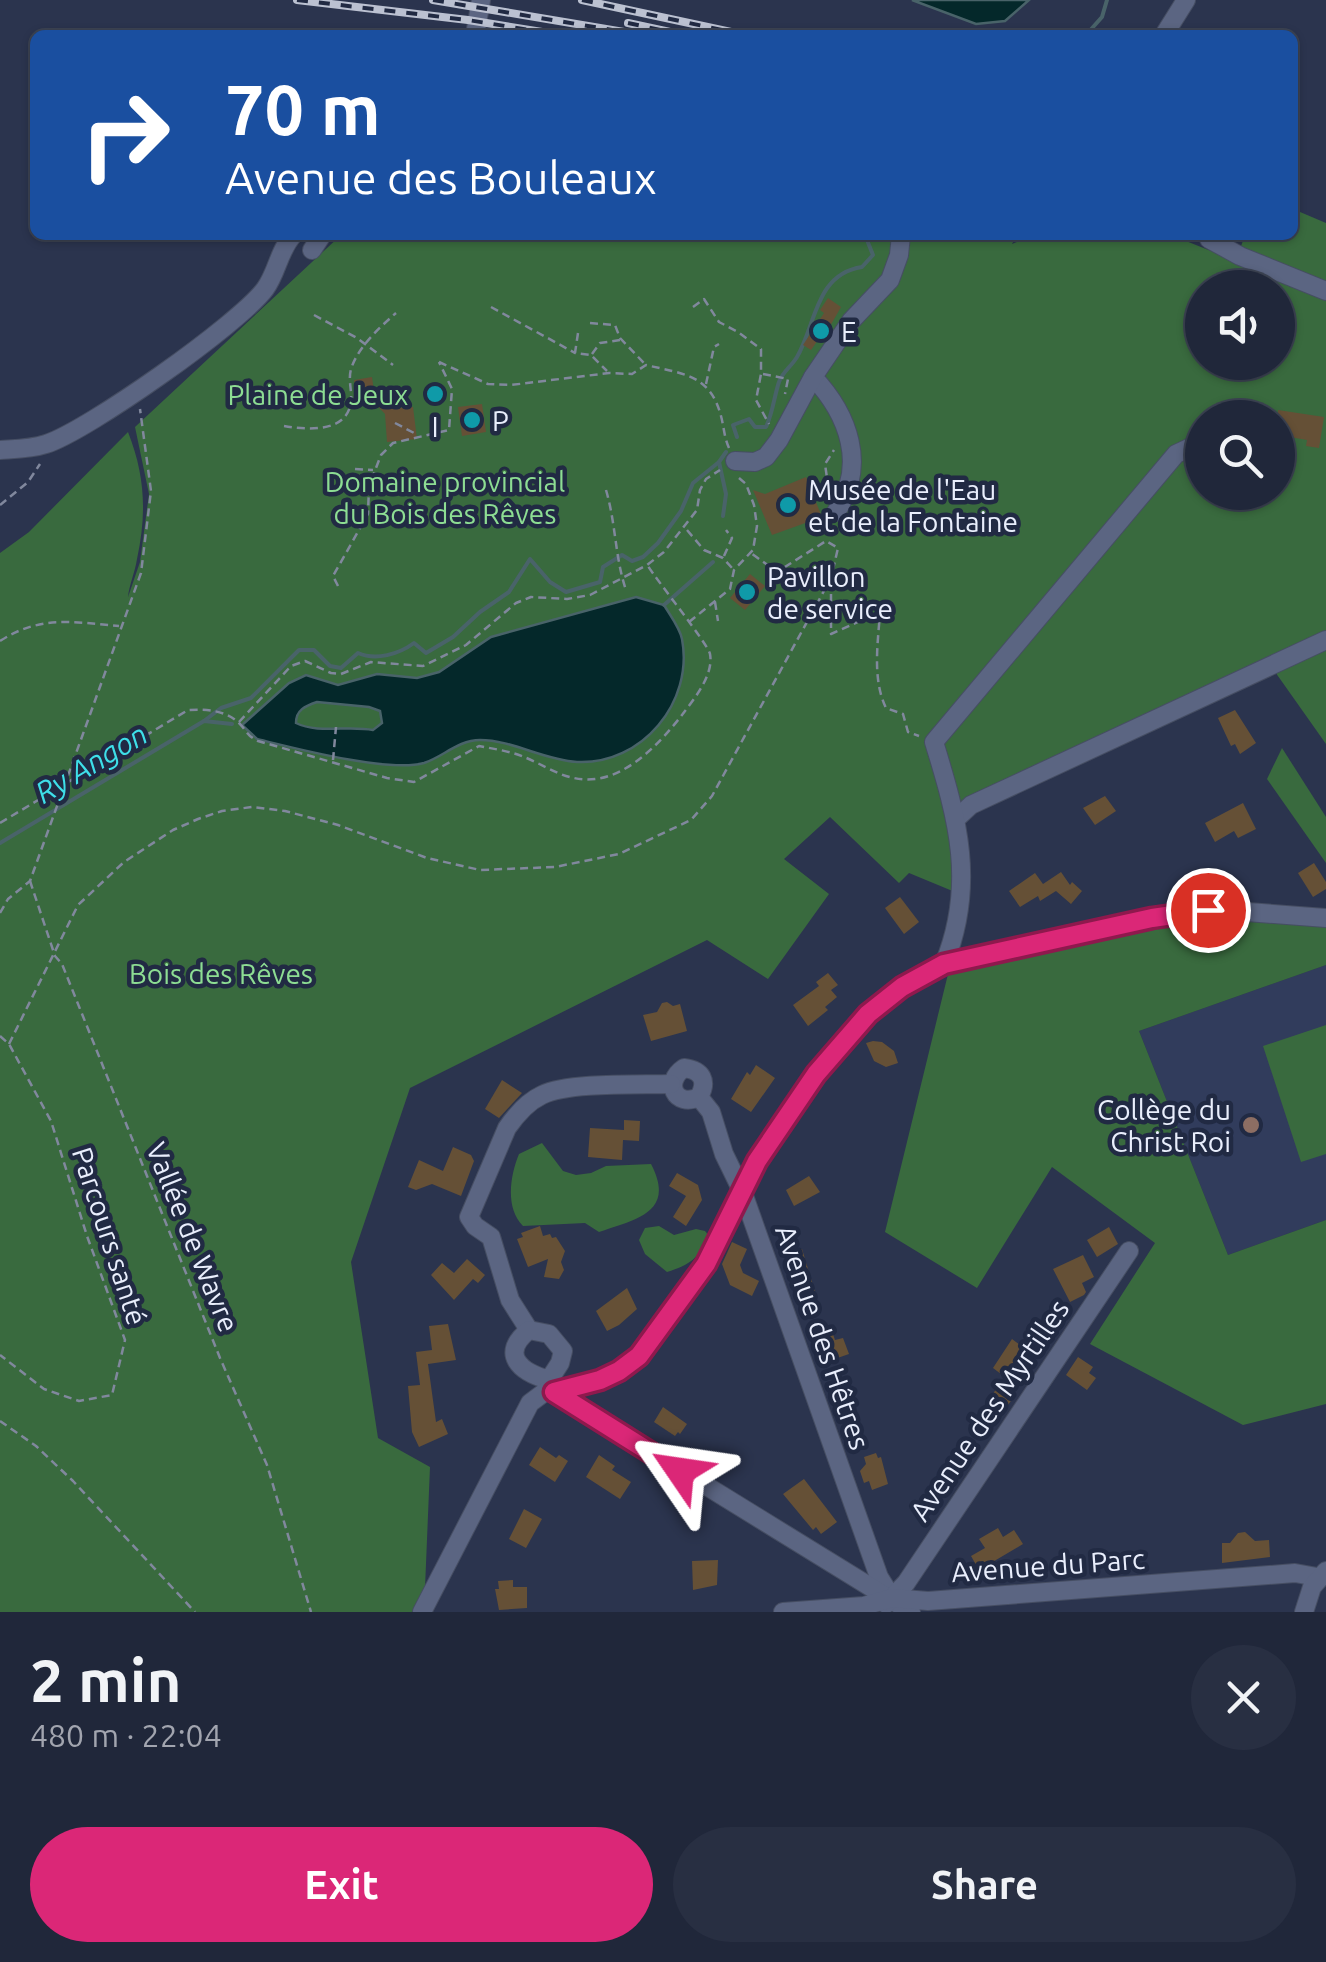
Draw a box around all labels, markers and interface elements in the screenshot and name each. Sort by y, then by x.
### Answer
icon: right [60,70,190,200]
text: 70 m [225,70,381,148]
text: Avenue des Bouleaux [225,152,657,203]
map controls [1185,270,1295,510]
button: sound [1185,270,1295,380]
place label: E [841,316,857,347]
marker: E [810,320,832,342]
park label: Plaine de Jeux [228,379,408,410]
marker: I [424,383,446,405]
button: search [1185,400,1295,510]
place label: P [492,405,509,436]
marker: P [461,409,483,431]
place label: I [431,411,439,442]
park label: Domaine provincial du Bois des Rêves [325,466,565,529]
place label: Musée de l'Eau et de la Fontaine [808,474,1018,537]
marker: Musée de l'Eau et de la Fontaine [777,494,799,516]
place label: Pavillon de service [767,561,893,624]
marker: Pavillon de service [736,581,758,603]
water label: Ry Angon [29,716,153,810]
pin [1166,868,1251,953]
icon: arrive [1181,883,1236,938]
park label: Bois des Rêves [129,958,313,989]
place label: Collège du Christ Roi [1097,1094,1231,1157]
marker: Collège du Christ Roi [1240,1114,1262,1136]
street label: Vallée de Wavre [141,1138,245,1336]
street label: Parcours santé [67,1143,153,1329]
street label: Avenue des Hêtres [770,1221,876,1453]
street label: Avenue des Myrtilles [904,1294,1074,1526]
position arrow [628,1419,732,1523]
street label: Avenue du Parc [950,1543,1146,1587]
button: close [1191,1645,1296,1750]
text: 2 min [30,1646,182,1713]
text: 480 m · 22:04 [30,1717,222,1753]
button: Exit [30,1827,653,1942]
button: Share [673,1827,1296,1942]

